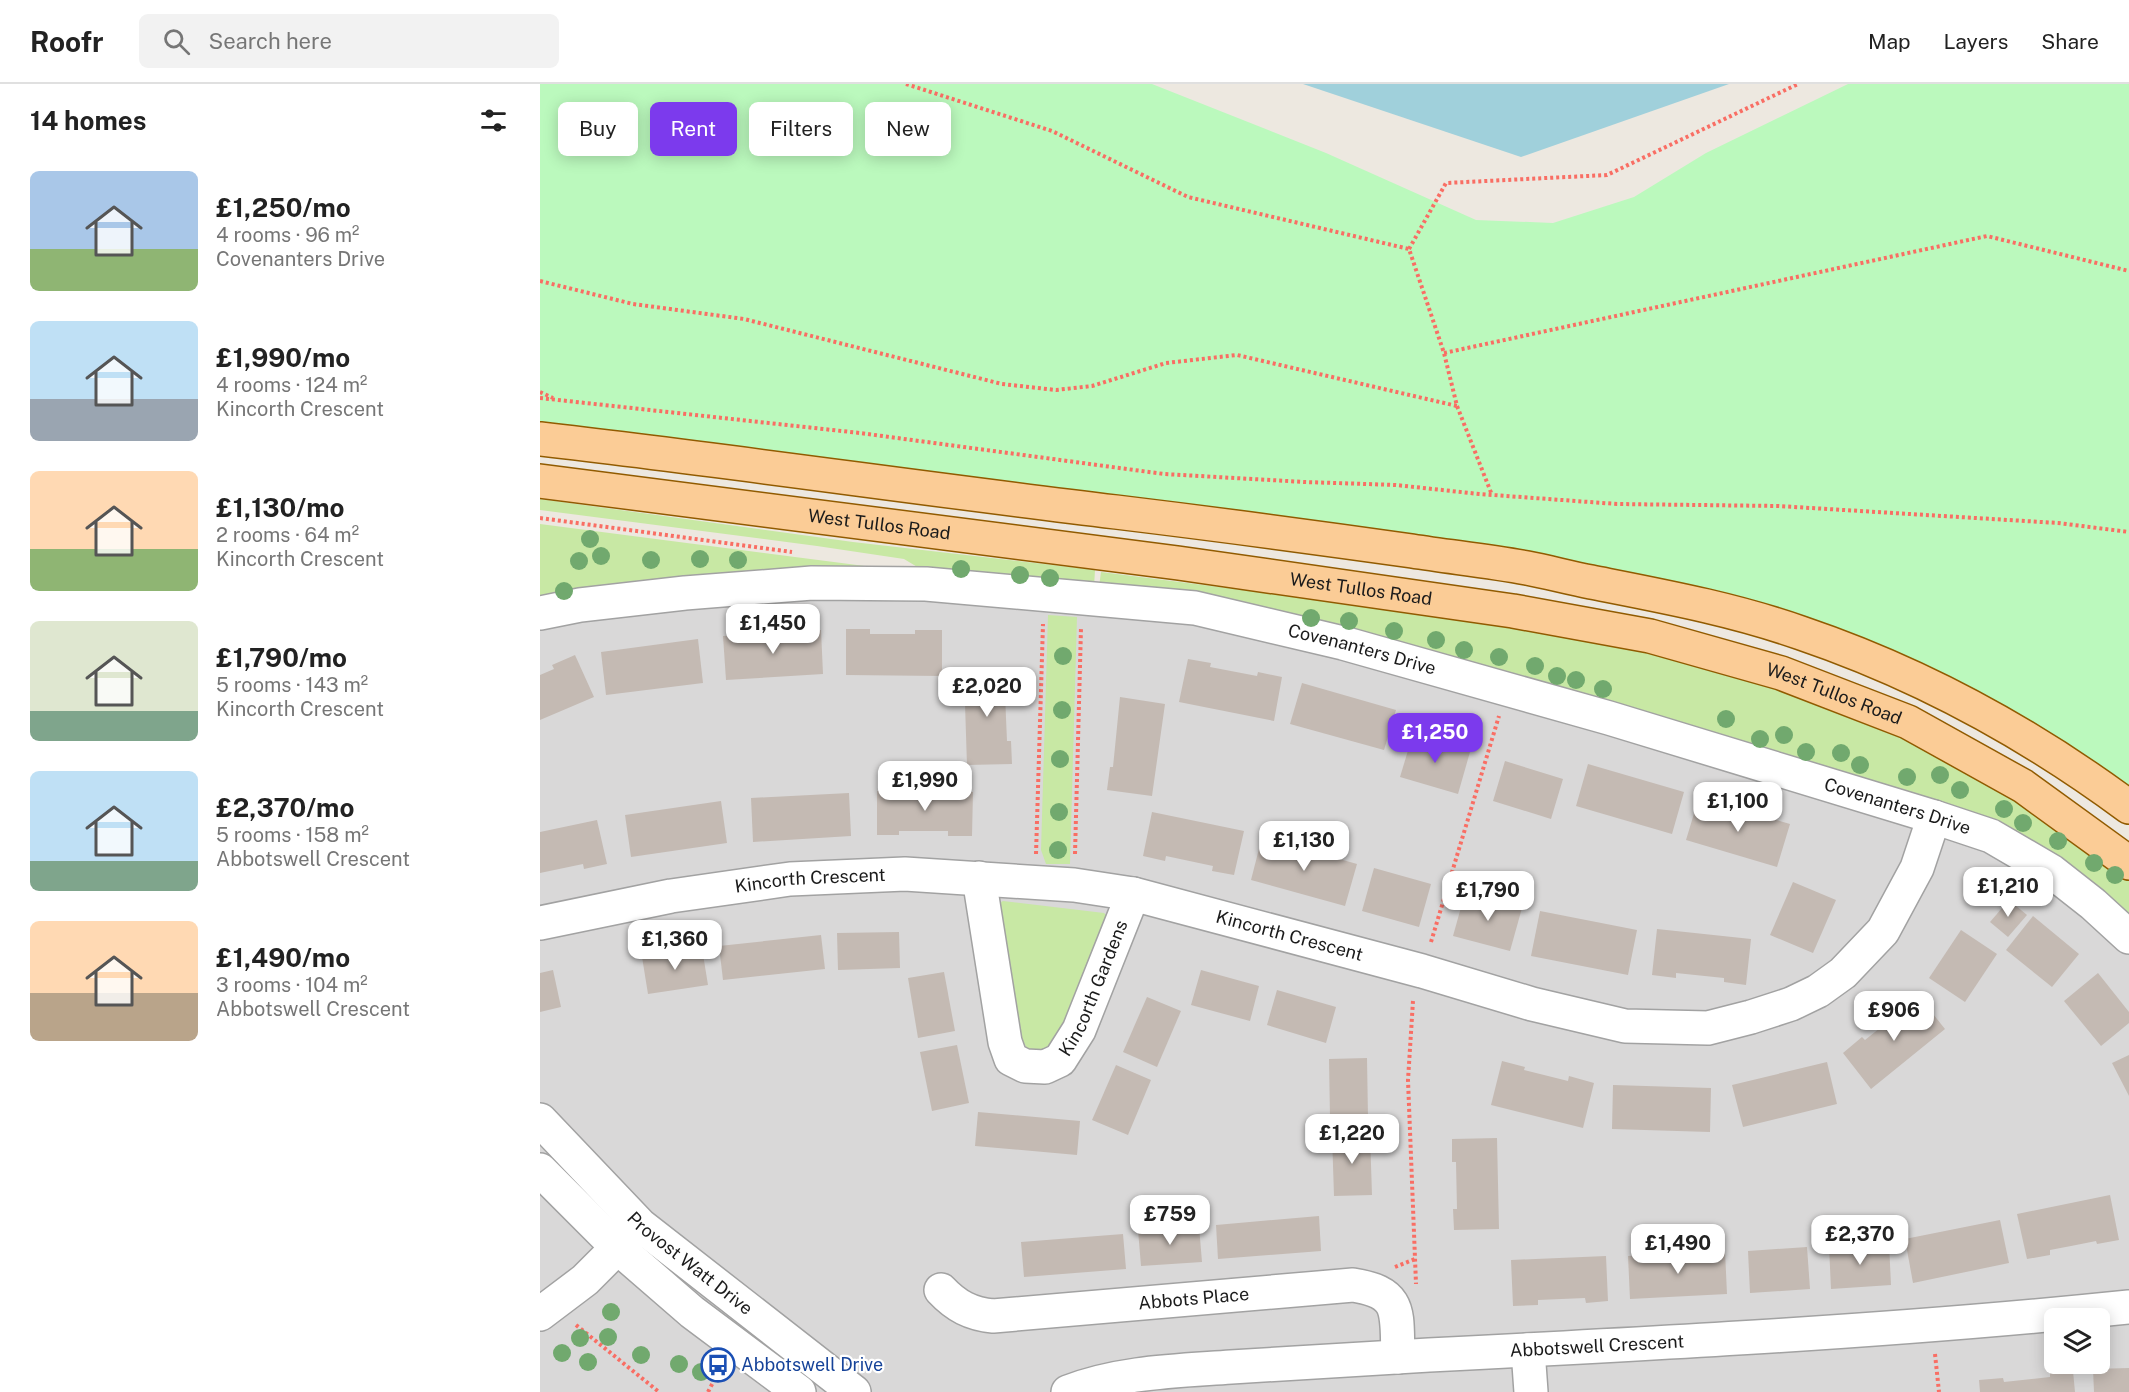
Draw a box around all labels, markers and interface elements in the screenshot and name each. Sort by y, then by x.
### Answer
search box [139,14,559,68]
text: Roofr [30,25,103,58]
icon: search [160,25,193,58]
text: Search here [208,28,332,54]
text: Map [1868,29,1911,54]
text: Layers [1944,29,2008,54]
text: Share [2041,29,2099,54]
chip: Buy [558,102,638,156]
chip: Rent [650,102,737,156]
chip: Filters [749,102,853,156]
chip: New [865,102,951,156]
icon: filters [477,104,510,137]
text: 14 homes [30,105,146,136]
text: £1,250/mo [216,192,351,223]
icon: home [78,195,150,267]
text: 4 rooms · 96 m² [216,223,359,247]
text: Covenanters Drive [216,247,385,271]
text: £1,990/mo [216,342,350,373]
icon: home [78,345,150,417]
text: 4 rooms · 124 m² [216,373,367,397]
text: Kincorth Crescent [216,397,384,421]
text: £1,130/mo [216,492,344,523]
icon: home [78,495,150,567]
street label: West Tullos Road [807,505,952,544]
text: 2 rooms · 64 m² [216,523,359,547]
text: Kincorth Crescent [216,547,384,571]
street label: West Tullos Road [1288,568,1433,609]
pin: £1,450 [724,604,822,655]
text: £1,450 [740,611,806,635]
street label: Covenanters Drive [1286,619,1439,679]
text: £1,790/mo [216,642,347,673]
icon: home [78,645,150,717]
street label: West Tullos Road [1764,658,1905,729]
pin: £2,020 [938,667,1036,718]
text: 5 rooms · 143 m² [216,673,368,697]
text: £2,020 [952,674,1022,698]
text: Kincorth Crescent [216,697,384,721]
pin: £1,250 [1386,713,1484,764]
text: £1,250 [1402,720,1468,744]
pin: £1,990 [876,761,974,812]
text: £1,990 [892,768,958,792]
street label: Covenanters Drive [1822,773,1974,839]
pin: £1,100 [1689,782,1787,833]
text: £1,100 [1707,789,1769,813]
text: £2,370/mo [216,792,354,823]
icon: home [78,795,150,867]
pin: £1,130 [1255,821,1353,872]
text: 5 rooms · 158 m² [216,823,369,847]
text: £1,130 [1273,828,1335,852]
text: Abbotswell Crescent [216,847,410,871]
street label: Kincorth Crescent [733,864,886,897]
pin: £1,210 [1959,867,2057,918]
pin: £1,790 [1439,871,1537,922]
text: £1,210 [1977,874,2039,898]
text: £1,790 [1456,878,1520,902]
street label: Kincorth Crescent [1214,906,1365,965]
street label: Kincorth Gardens [1054,917,1132,1060]
pin: £1,360 [626,920,724,971]
text: £1,360 [642,927,708,951]
text: £1,490/mo [216,942,350,973]
icon: home [78,945,150,1017]
text: 3 rooms · 104 m² [216,973,368,997]
pin: £906 [1858,991,1930,1042]
text: Abbotswell Crescent [216,997,410,1021]
text: £906 [1868,998,1920,1022]
pin: £1,220 [1303,1114,1401,1165]
text: £1,220 [1319,1121,1385,1145]
pin: £759 [1134,1195,1206,1246]
text: £759 [1144,1202,1196,1226]
street label: Provost Watt Drive [623,1207,757,1319]
pin: £2,370 [1811,1215,1909,1266]
text: £2,370 [1825,1222,1895,1246]
pin: £1,490 [1629,1224,1727,1275]
text: £1,490 [1645,1231,1711,1255]
street label: Abbots Place [1137,1283,1250,1313]
map controls [2044,1308,2110,1374]
button: layers [2044,1308,2110,1374]
street label: Abbotswell Crescent [1509,1330,1685,1361]
bus stop icon: Abbotswell Drive [700,1347,736,1383]
place label: Abbotswell Drive [741,1354,883,1375]

